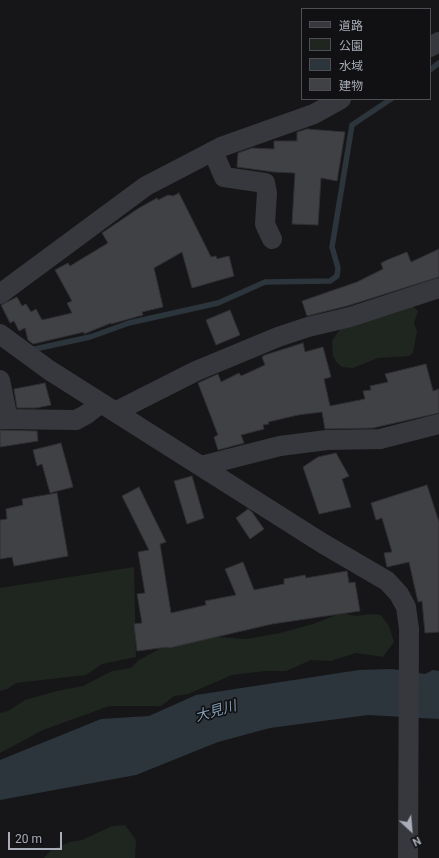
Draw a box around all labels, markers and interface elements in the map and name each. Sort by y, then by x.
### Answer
legend [301,8,431,100]
text: 道路 [339,19,363,33]
text: 公園 [339,39,363,53]
text: 水域 [339,59,363,73]
text: 建物 [339,79,363,93]
water label: 大見川 [193,698,239,726]
north arrow [391,810,431,850]
scale bar [10,824,64,850]
text: 20 m [15,832,42,846]
text: N [410,834,423,849]

